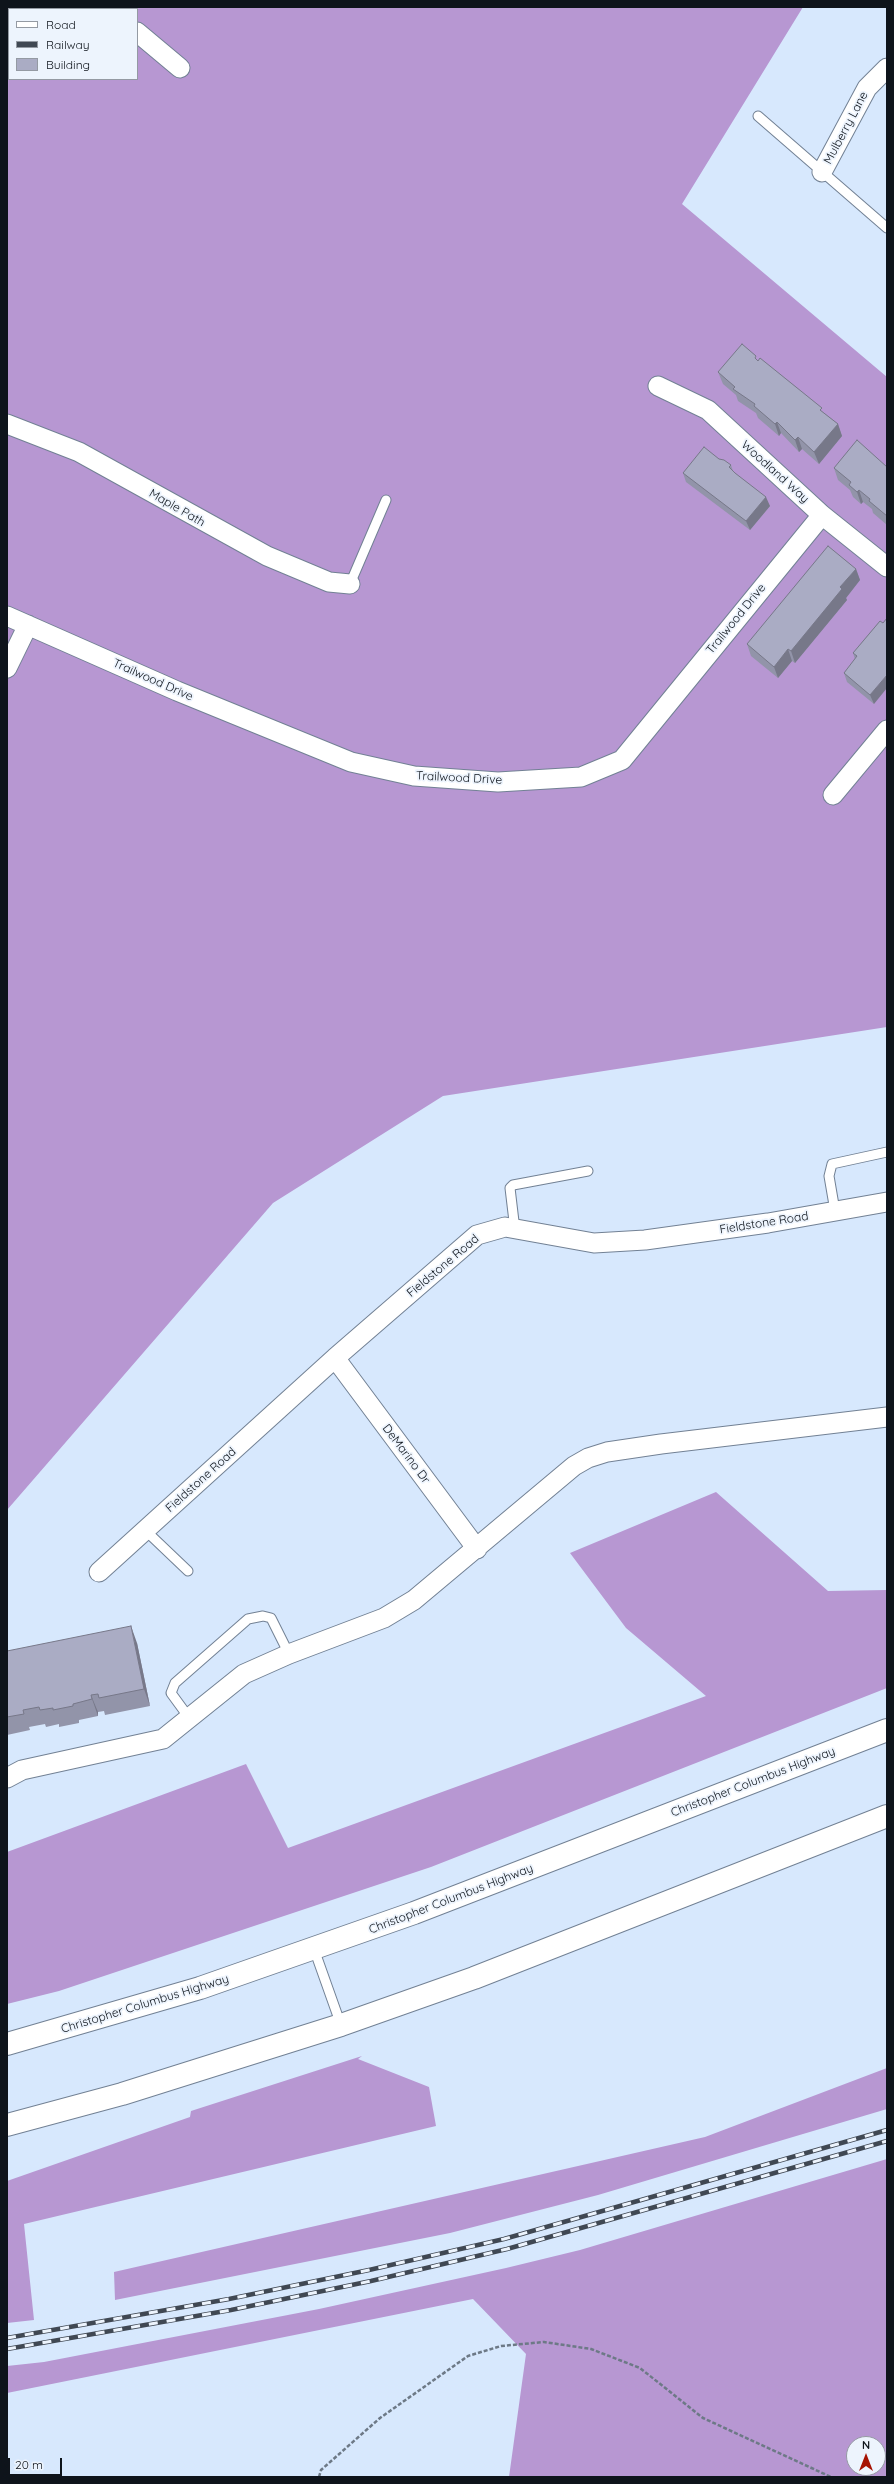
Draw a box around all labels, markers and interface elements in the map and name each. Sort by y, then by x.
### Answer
legend [8,8,138,80]
text: Road [46,17,76,32]
text: Railway [46,37,90,52]
text: Building [46,57,90,72]
street label: Mulberry Lane [821,89,871,167]
street label: Woodland Way [738,438,812,506]
street label: Maple Path [146,486,208,530]
street label: Trailwood Drive [703,581,769,657]
street label: Trailwood Drive [111,656,195,704]
street label: Trailwood Drive [415,769,503,787]
street label: Fieldstone Road [719,1209,809,1237]
street label: Fieldstone Road [404,1232,482,1300]
street label: DeMarino Dr [379,1421,433,1487]
street label: Fieldstone Road [163,1445,239,1515]
street label: Christopher Columbus Highway [669,1744,837,1820]
street label: Christopher Columbus Highway [367,1861,535,1937]
street label: Christopher Columbus Highway [59,1972,231,2036]
north arrow [846,2436,886,2476]
text: N [862,2438,870,2452]
scale bar [10,2450,64,2476]
text: 20 m [15,2457,43,2472]

